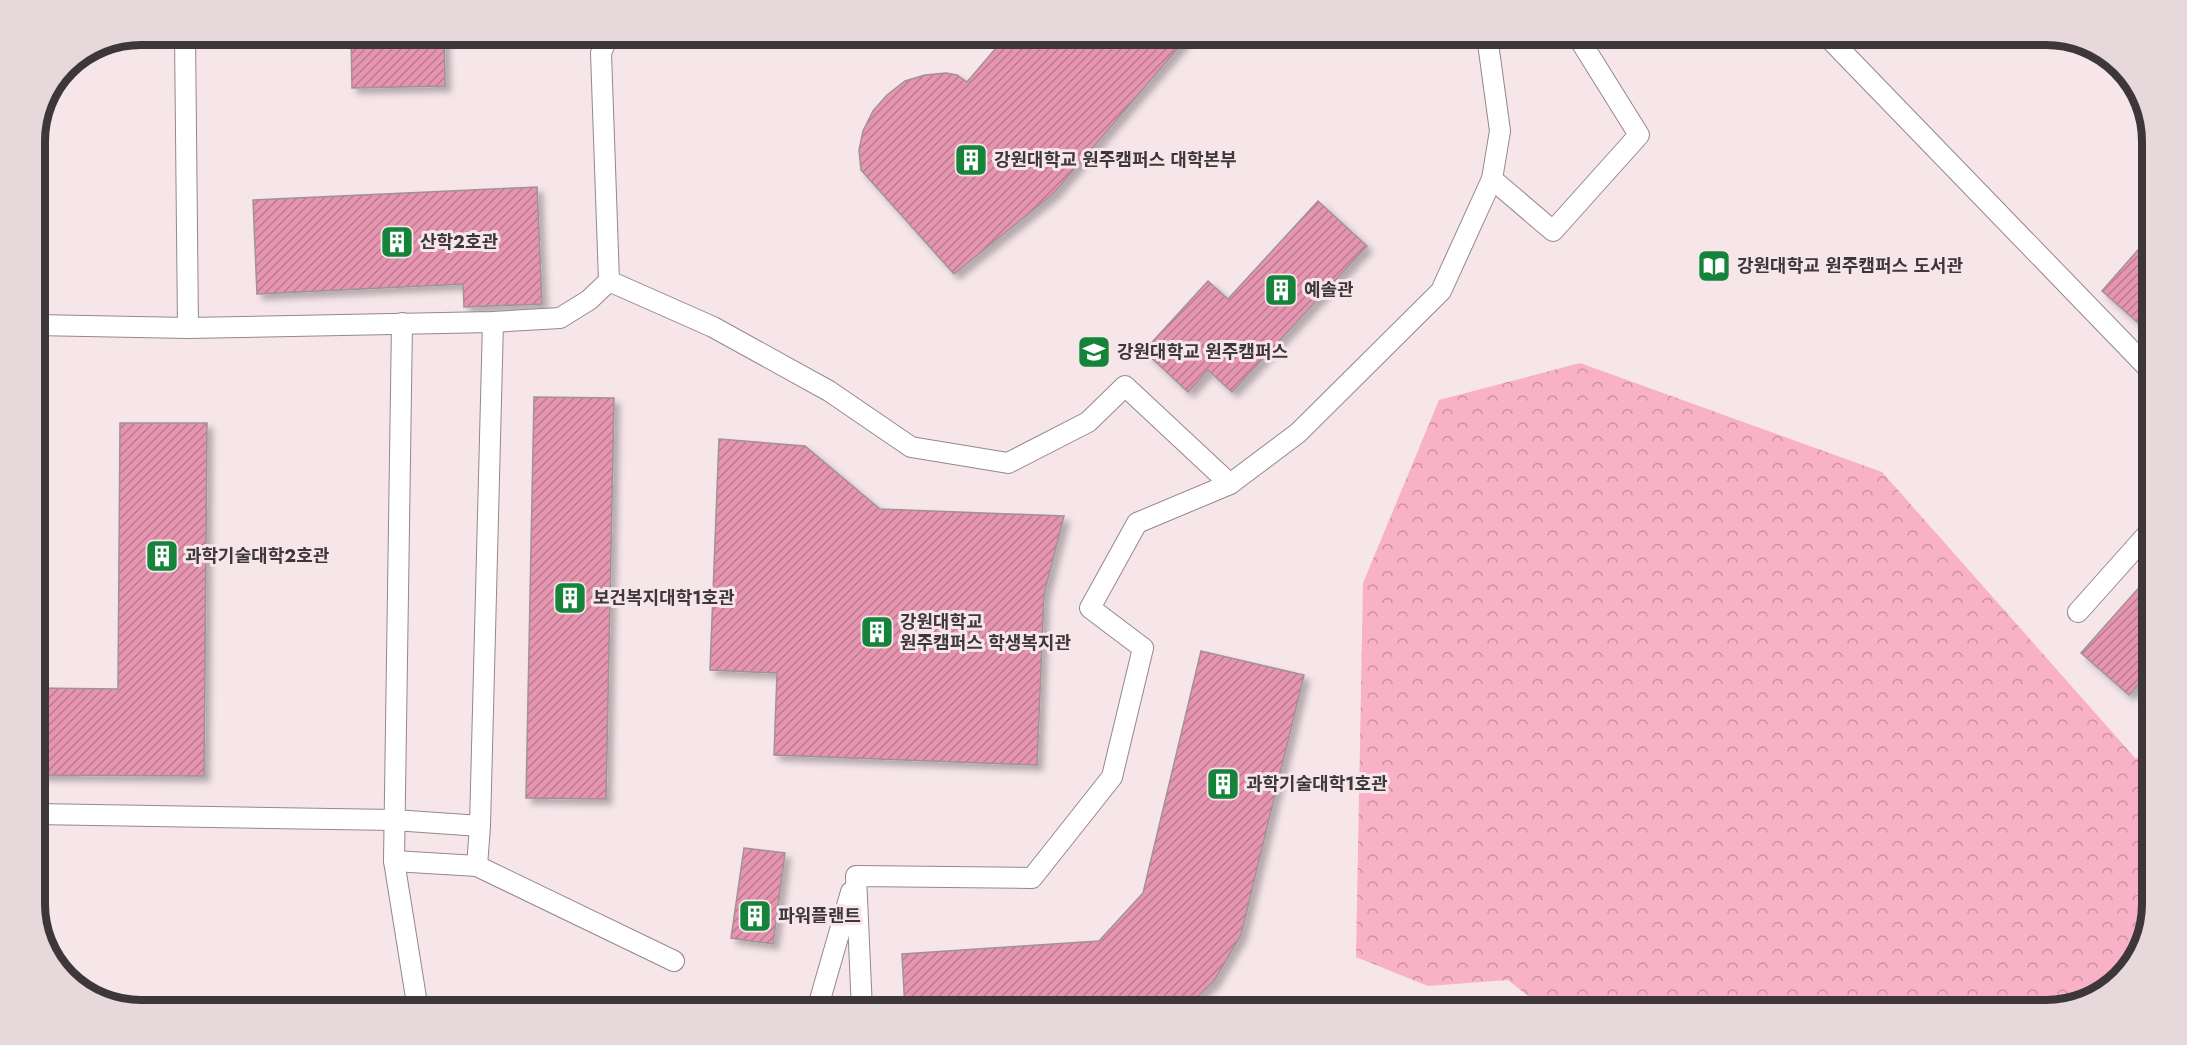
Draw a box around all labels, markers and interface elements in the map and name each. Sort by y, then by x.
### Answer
building icon: 강원대학교 원주캠퍼스 대학본부 [953,142,989,178]
place label: 강원대학교 원주캠퍼스 대학본부 [994,147,1237,173]
building icon: 산학2호관 [379,224,415,260]
place label: 산학2호관 [420,229,498,255]
library icon: 강원대학교 원주캠퍼스 도서관 [1696,248,1732,284]
place label: 강원대학교 원주캠퍼스 도서관 [1737,253,1964,279]
building icon: 예솔관 [1263,272,1299,308]
place label: 예솔관 [1304,277,1354,303]
school or university icon: 강원대학교 원주캠퍼스 [1076,334,1112,370]
place label: 강원대학교 원주캠퍼스 [1117,339,1288,365]
building icon: 과학기술대학2호관 [144,538,180,574]
place label: 과학기술대학2호관 [185,543,330,569]
building icon: 보건복지대학1호관 [552,580,588,616]
place label: 보건복지대학1호관 [593,585,735,611]
place label: 강원대학교 원주캠퍼스 학생복지관 [900,609,1071,656]
building icon: 강원대학교 원주캠퍼스 학생복지관 [859,614,895,650]
building icon: 과학기술대학1호관 [1205,766,1241,802]
place label: 과학기술대학1호관 [1246,771,1388,797]
building icon: 파워플랜트 [737,898,773,934]
place label: 파워플랜트 [778,903,861,929]

